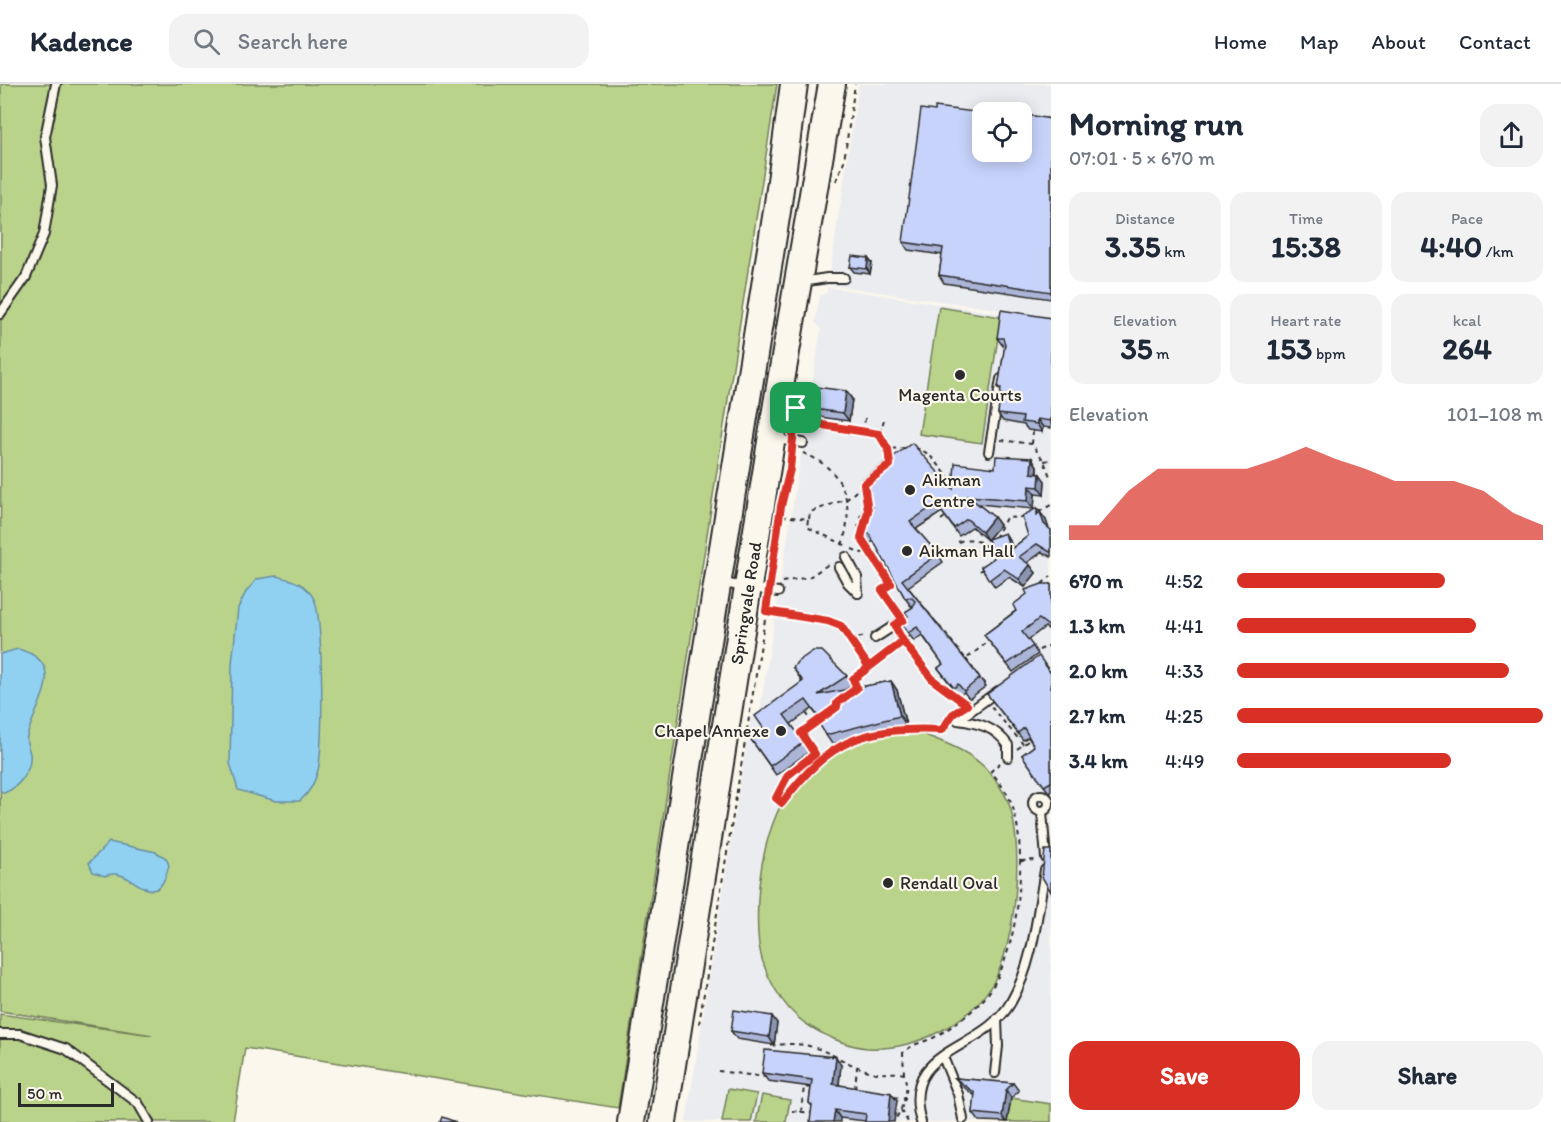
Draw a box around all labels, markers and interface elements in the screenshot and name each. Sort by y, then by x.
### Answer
search box [169,14,589,68]
text: Kadence [30,24,133,58]
icon: search [190,25,223,58]
text: Search here [238,28,348,55]
text: Home [1214,29,1267,54]
text: Map [1300,29,1339,54]
text: About [1372,29,1426,54]
text: Contact [1459,29,1531,54]
map controls [972,102,1032,162]
button: locate [972,102,1032,162]
text: Morning run [1069,104,1244,143]
button: share [1480,104,1543,167]
text: 07:01 · 5 × 670 m [1069,146,1215,170]
text: Distance [1115,209,1175,228]
text: Time [1289,209,1323,228]
text: Pace [1451,209,1483,228]
text: 3.35 [1105,228,1161,265]
text: 15:38 [1271,228,1341,265]
text: 4:40 [1420,228,1482,265]
text: km [1161,242,1185,261]
text: /km [1482,242,1514,261]
text: Elevation [1113,311,1177,330]
text: Heart rate [1271,311,1341,330]
text: kcal [1453,311,1481,330]
text: 35 [1120,330,1153,367]
text: 153 [1266,330,1312,367]
text: 264 [1442,330,1492,367]
text: m [1153,344,1170,363]
text: bpm [1312,344,1346,363]
marker: Magenta Courts [953,368,967,382]
pin [770,382,821,433]
place label: Magenta Courts [898,384,1022,406]
icon: arrive [779,391,812,424]
text: Elevation [1069,402,1148,426]
text: 101–108 m [1447,402,1543,426]
place label: Aikman Centre [922,469,981,512]
marker: Aikman Centre [903,483,917,497]
street label: Springvale Road [725,540,767,666]
place label: Aikman Hall [919,540,1014,562]
marker: Aikman Hall [900,544,914,558]
text: 670 m [1069,569,1123,593]
text: 4:52 [1165,569,1203,593]
text: 1.3 km [1069,614,1125,638]
text: 4:41 [1165,614,1203,638]
text: 2.0 km [1069,659,1128,683]
text: 4:33 [1165,659,1204,683]
text: 2.7 km [1069,704,1125,728]
text: 4:25 [1165,704,1203,728]
place label: Chapel Annexe [654,720,769,742]
marker: Chapel Annexe [774,724,788,738]
text: 3.4 km [1069,749,1128,773]
text: 4:49 [1165,749,1204,773]
place label: Rendall Oval [900,872,998,894]
marker: Rendall Oval [881,876,895,890]
button: Save [1069,1041,1300,1110]
button: Share [1312,1041,1543,1110]
scale bar [18,1080,114,1108]
text: 50 m [27,1084,62,1103]

